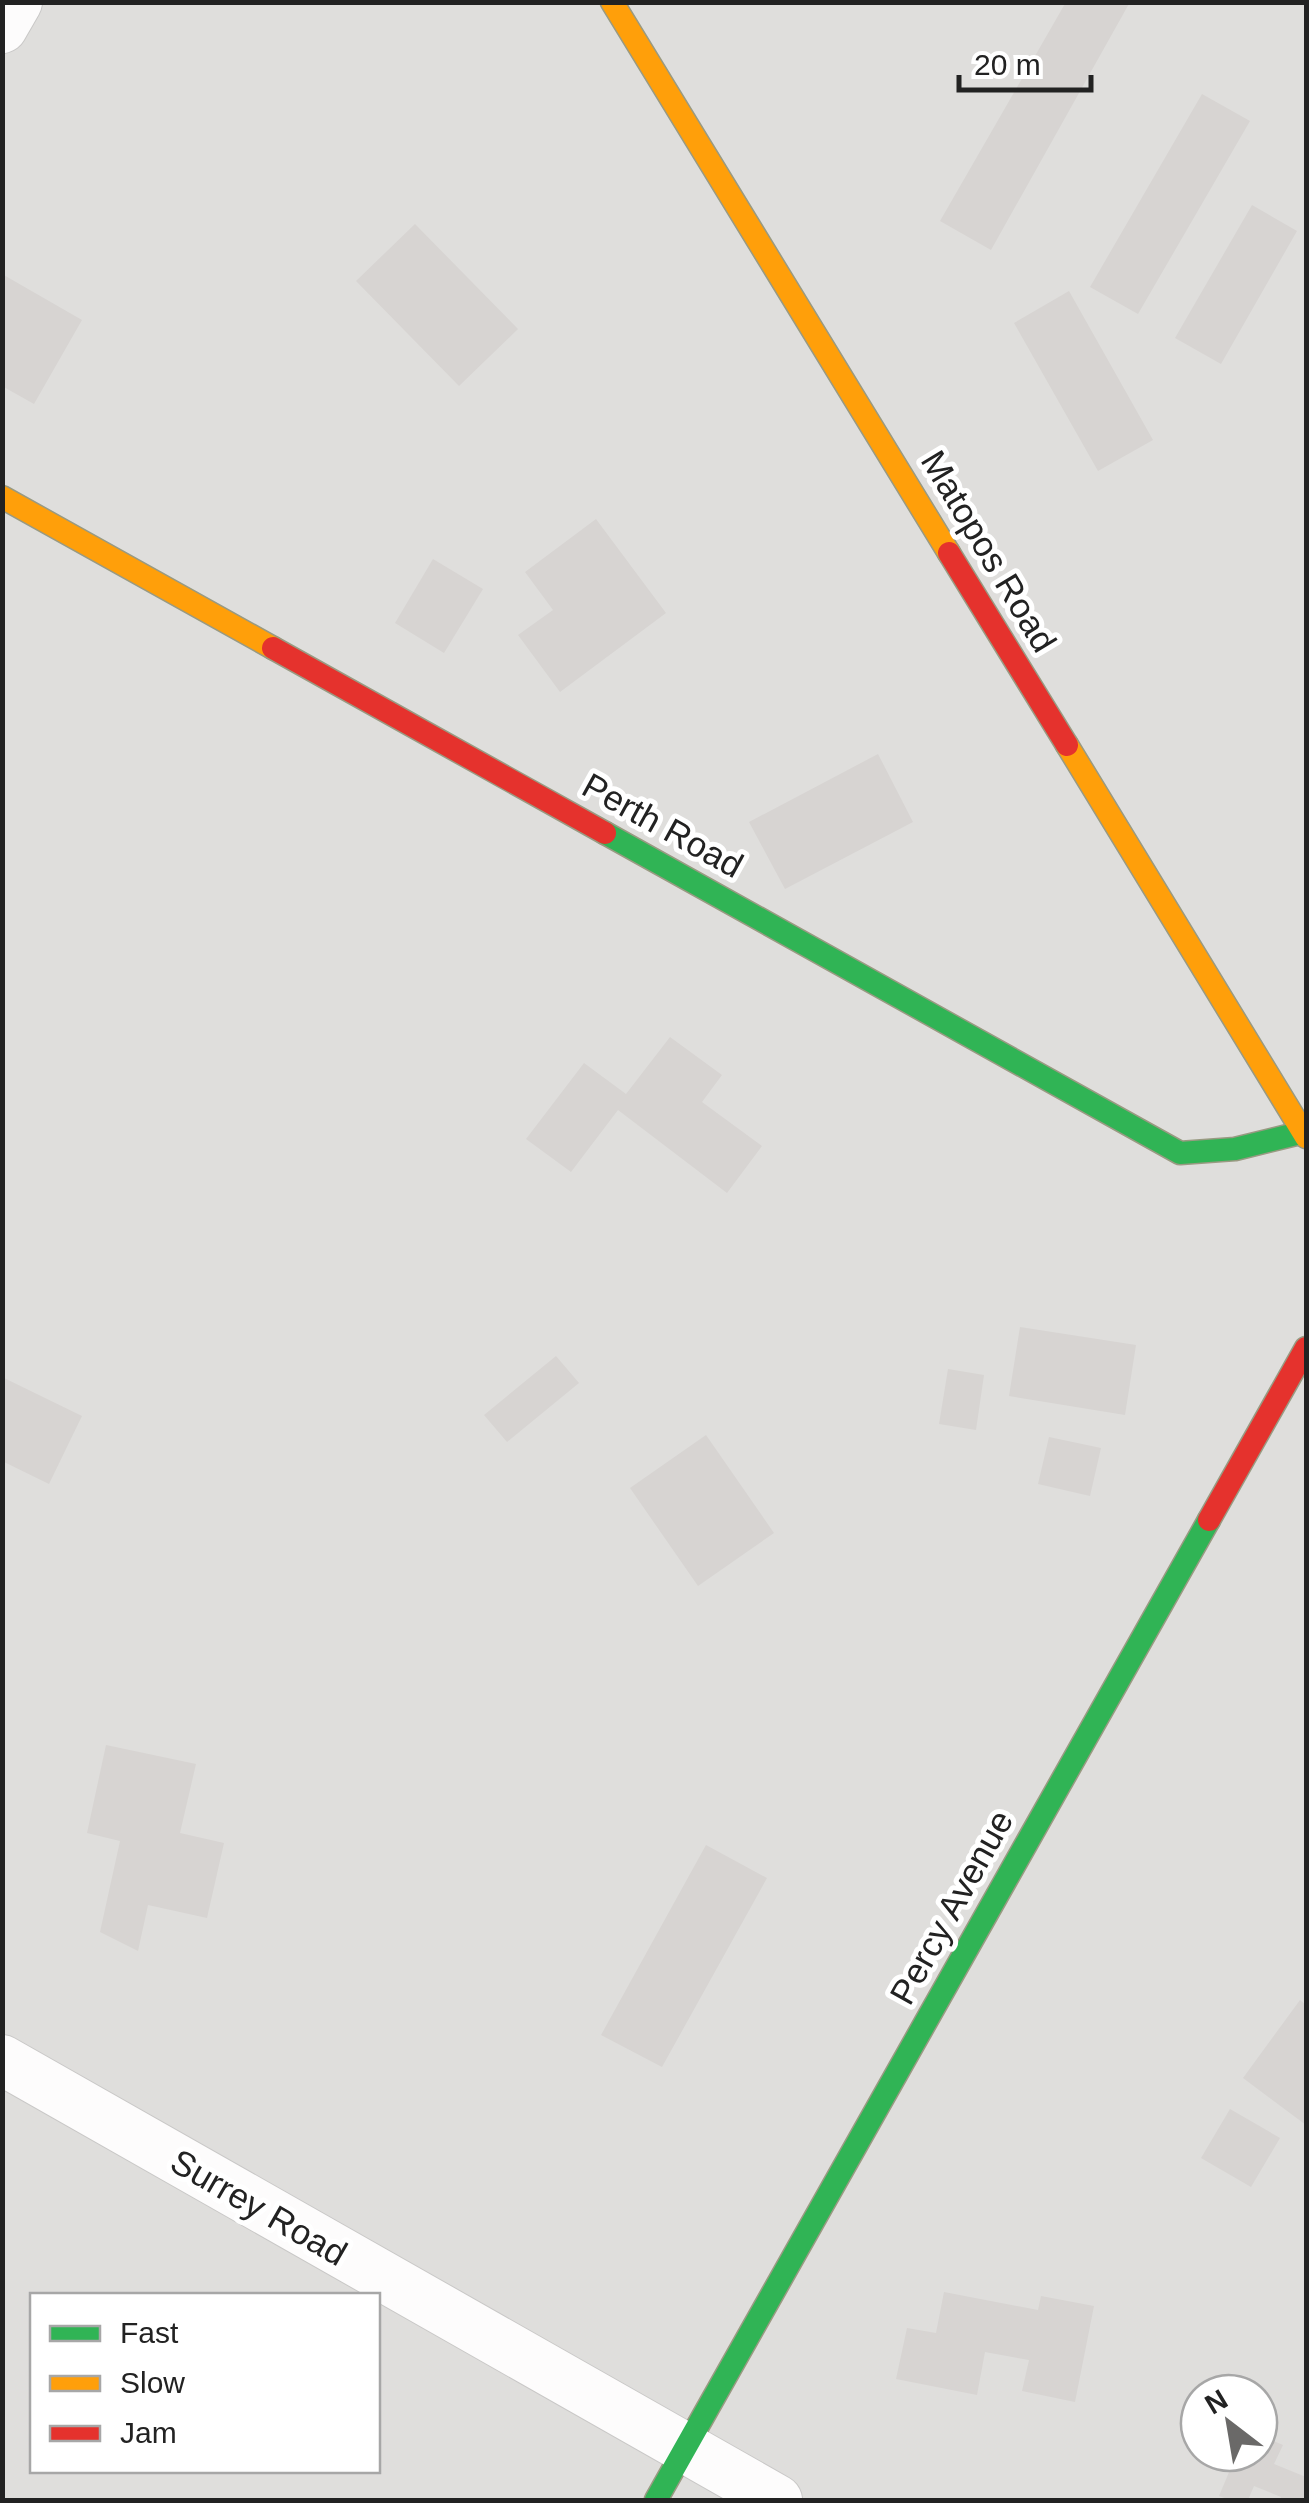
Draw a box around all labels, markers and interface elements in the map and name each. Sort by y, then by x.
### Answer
scale bar [959,30,1092,92]
text: 20 m [974,48,1041,81]
street label: Matopos Road [914,443,1064,659]
street label: Perth Road [576,765,750,885]
street label: Percy Avenue [882,1803,1020,2011]
street label: Surrey Road [164,2141,354,2273]
legend [30,2293,380,2473]
text: Fast [120,2316,179,2349]
text: Slow [120,2366,185,2399]
north arrow [1179,2373,1279,2473]
text: N [1200,2384,1233,2420]
text: Jam [120,2416,177,2449]

